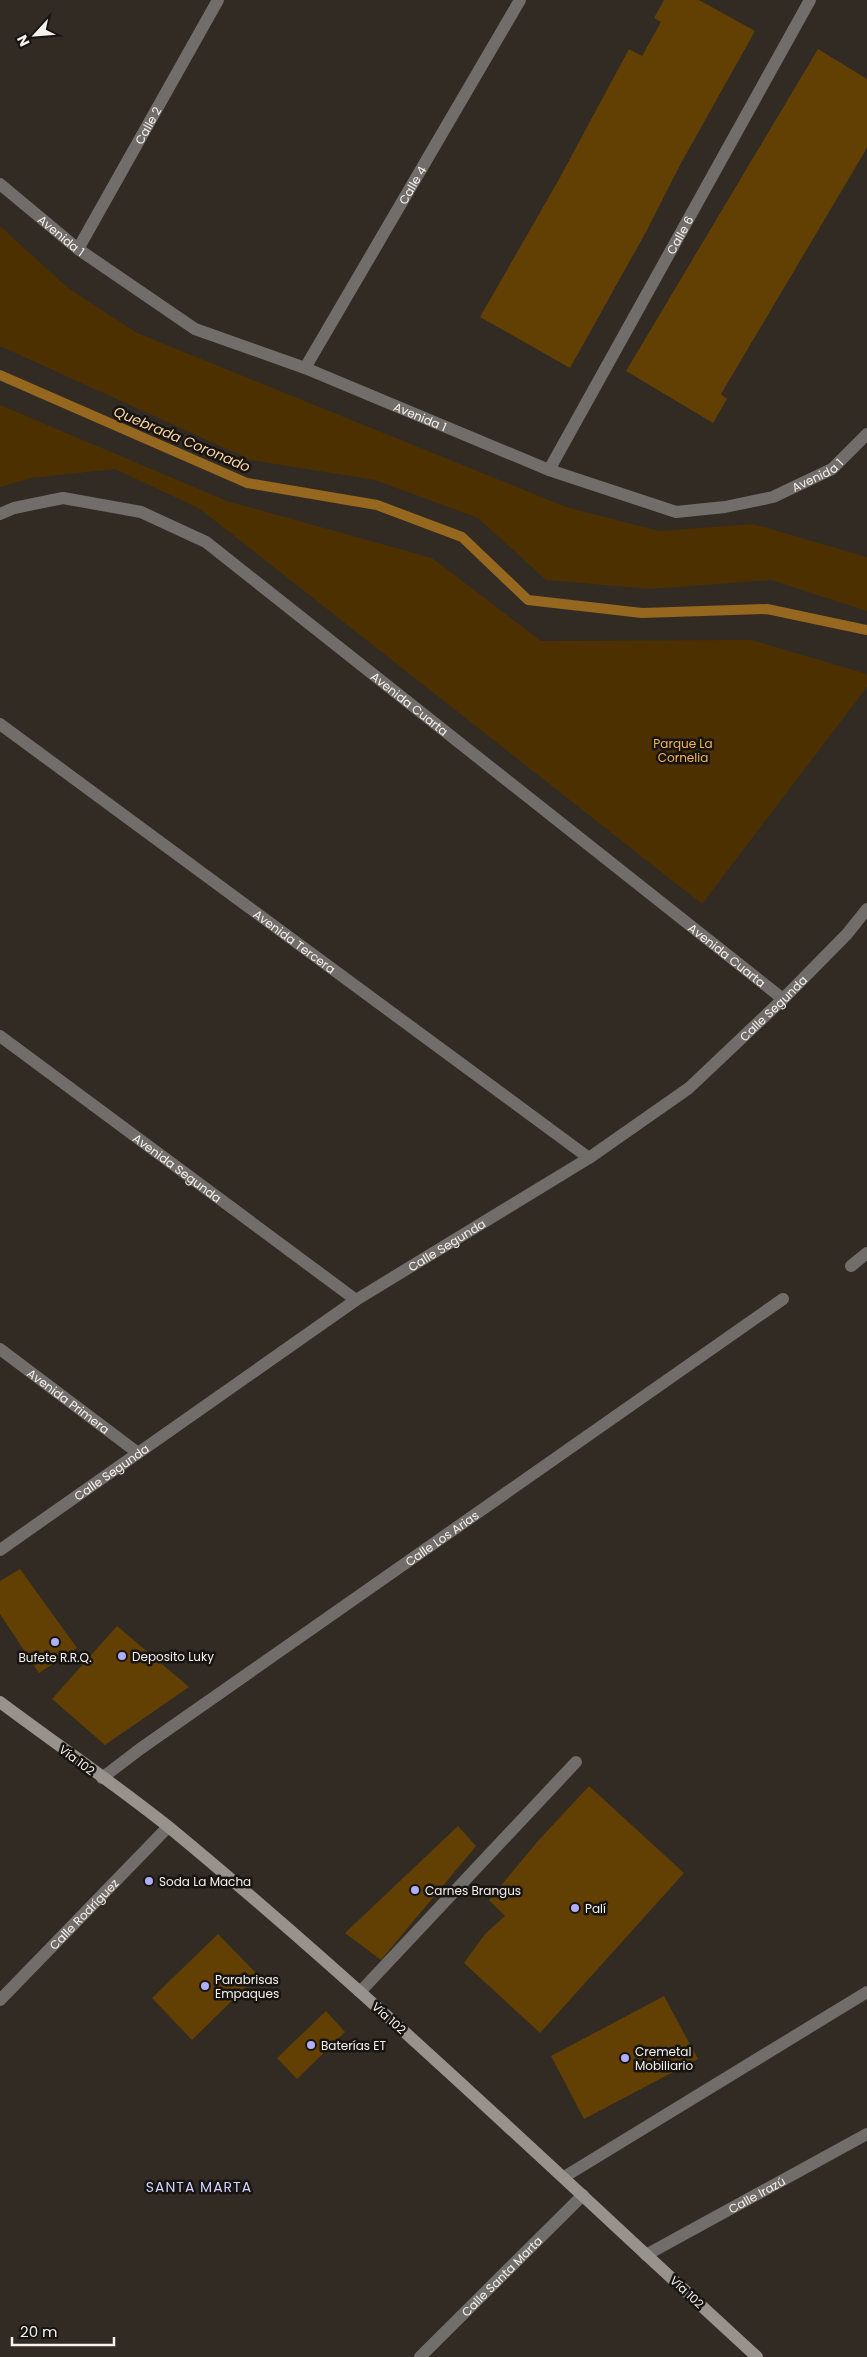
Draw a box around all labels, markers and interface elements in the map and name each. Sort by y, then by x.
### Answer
north arrow [10,10,60,60]
text: N [12,32,35,50]
street label: Calle 2 [130,103,165,147]
street label: Calle 4 [394,162,430,207]
street label: Avenida 1 [34,211,88,260]
street label: Calle 6 [662,213,697,257]
street label: Avenida 1 [391,398,450,435]
water label: Quebrada Coronado [111,401,253,477]
street label: Avenida 1 [789,454,847,496]
street label: Avenida Cuarta [367,667,452,739]
park label: Parque La Cornelia [653,735,713,766]
street label: Avenida Tercera [250,905,339,977]
street label: Avenida Cuarta [685,919,770,991]
street label: Calle Segunda [735,971,811,1045]
street label: Avenida Segunda [130,1129,225,1206]
street label: Calle Segunda [404,1215,489,1275]
street label: Avenida Primera [24,1364,113,1437]
street label: Calle Segunda [70,1440,152,1504]
street label: Calle Los Arias [401,1506,482,1570]
marker: Bufete R.R.Q. [49,1636,61,1648]
place label: Deposito Luky [132,1648,214,1665]
place label: Bufete R.R.Q. [18,1649,92,1666]
marker: Deposito Luky [116,1650,128,1662]
street label: Vía 102 [56,1741,98,1779]
place label: Soda La Macha [159,1873,251,1890]
street label: Calle Rodríguez [45,1875,122,1953]
marker: Soda La Macha [143,1875,155,1887]
place label: Carnes Brangus [425,1882,521,1899]
marker: Carnes Brangus [409,1884,421,1896]
place label: Palí [585,1900,606,1917]
marker: Palí [569,1902,581,1914]
place label: Parabrisas Empaques [215,1971,279,2002]
marker: Parabrisas Empaques [199,1980,211,1992]
street label: Vía 102 [368,1998,410,2038]
place label: Baterías ET [321,2037,386,2054]
marker: Baterías ET [305,2039,317,2051]
place label: Cremetal Mobiliario [635,2043,694,2074]
marker: Cremetal Mobiliario [619,2052,631,2064]
street label: Calle Irazú [725,2172,788,2217]
district label: SANTA MARTA [146,2177,252,2197]
street label: Calle Santa Marta [457,2232,546,2320]
street label: Vía 102 [666,2272,708,2312]
scale bar [12,2314,115,2346]
text: 20 m [20,2321,58,2342]

